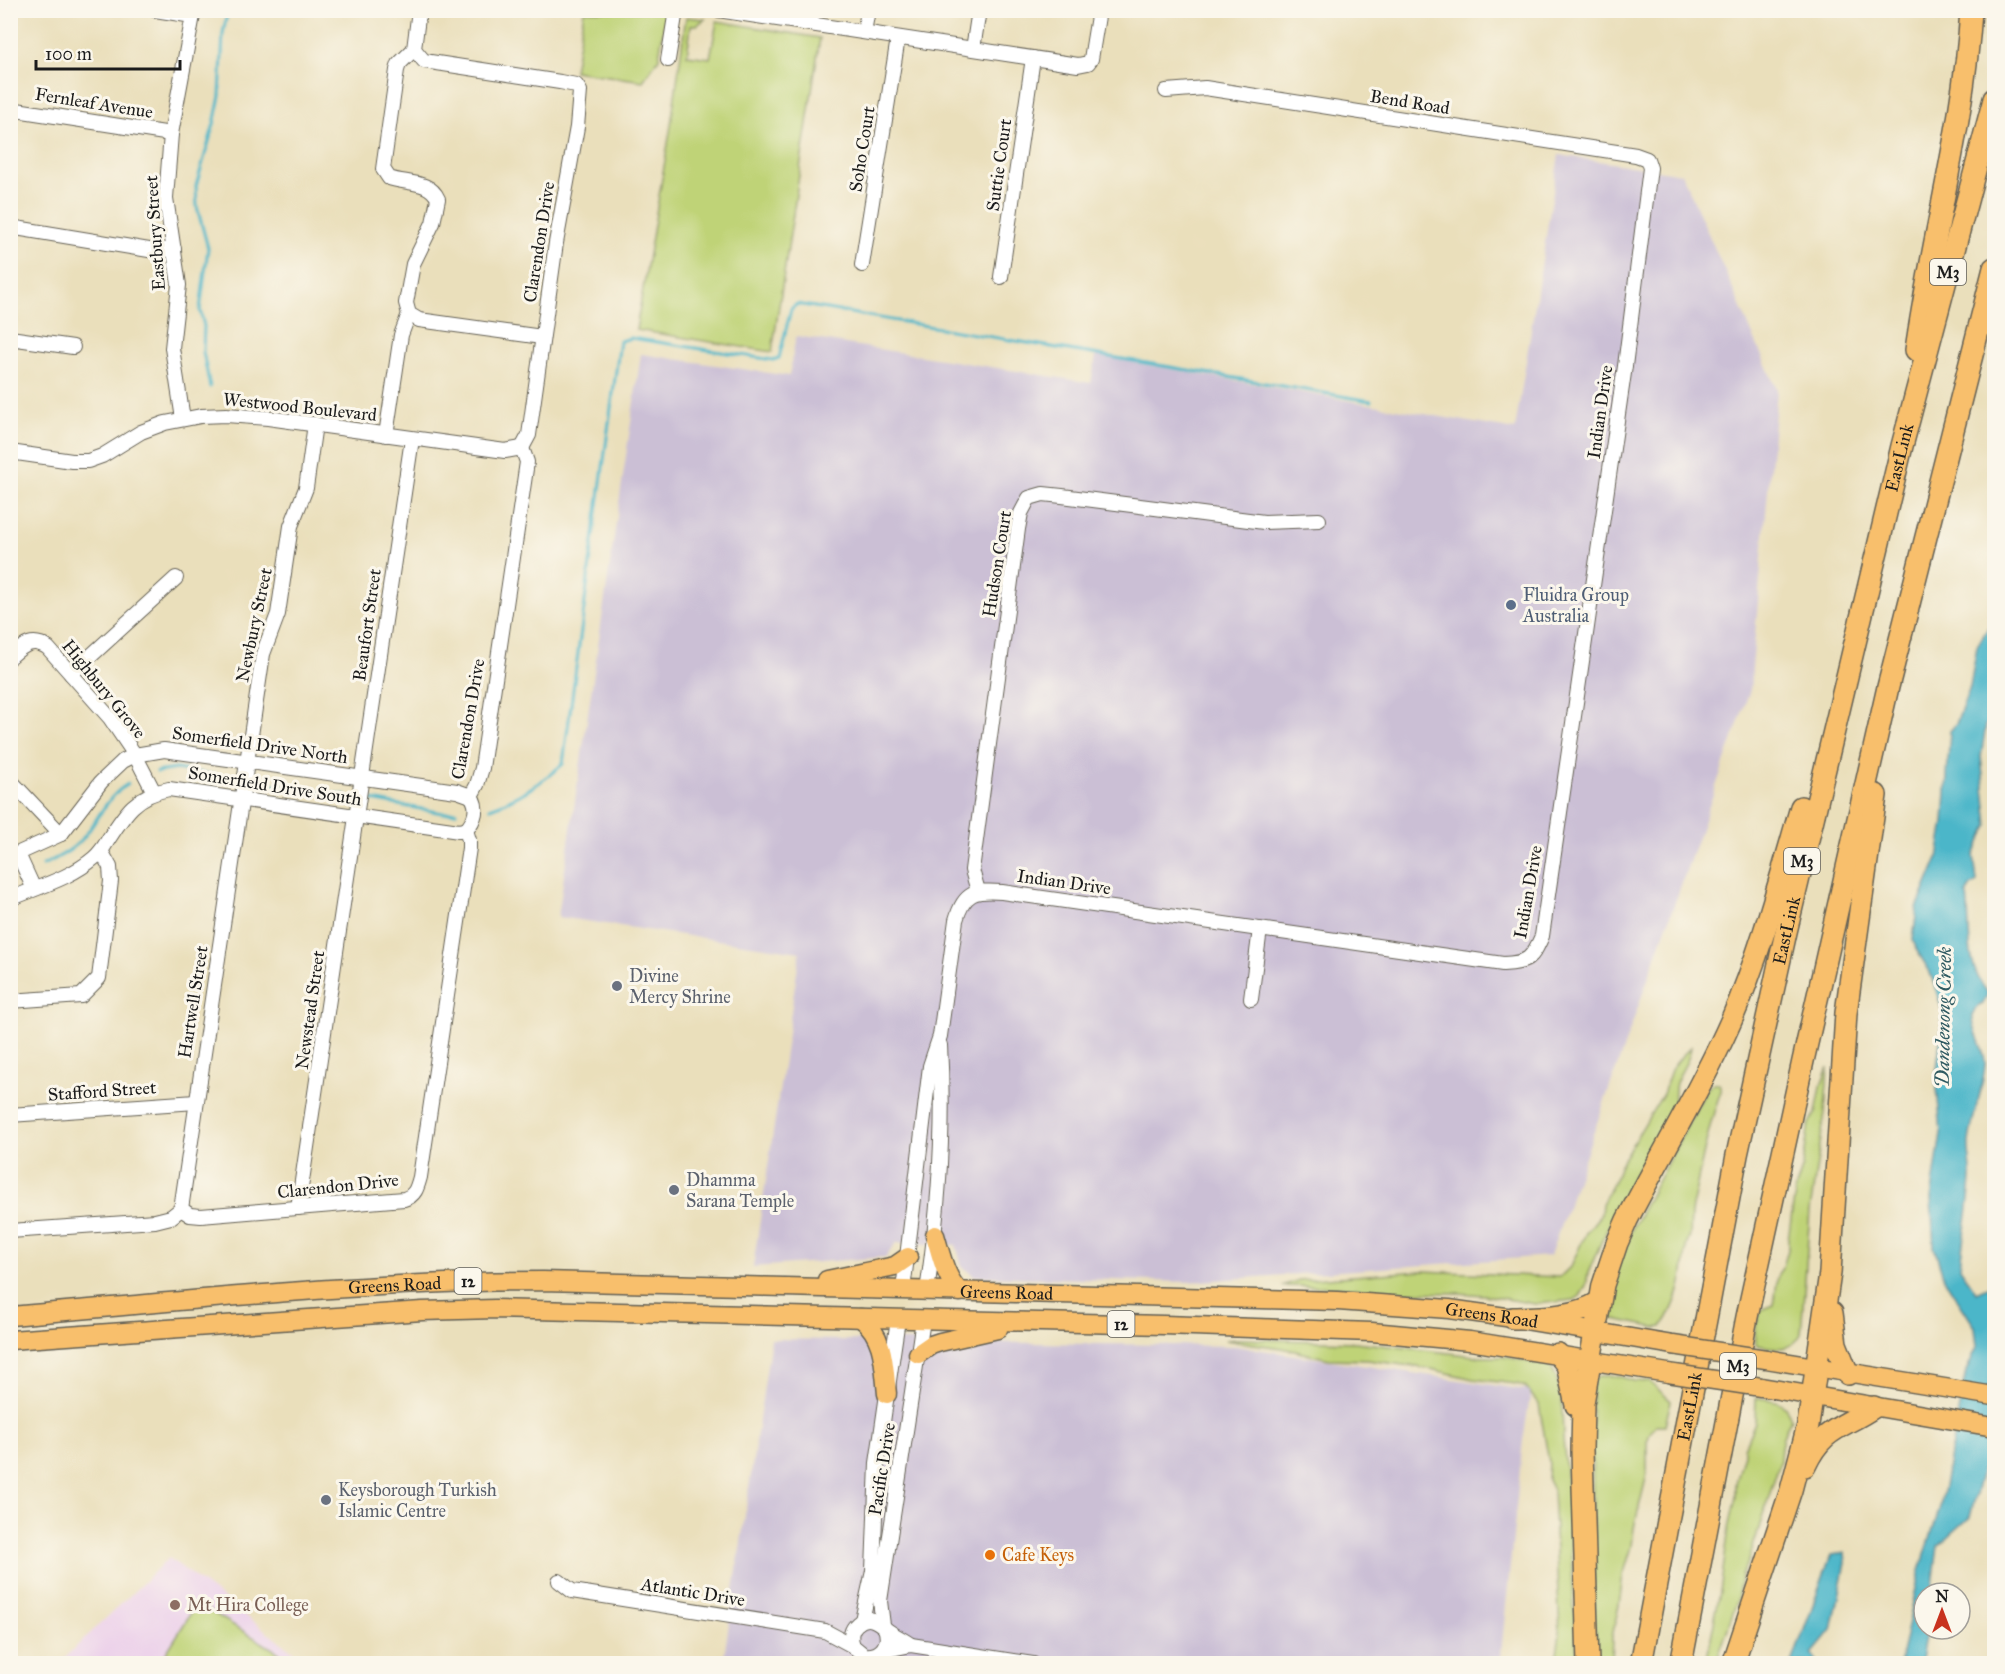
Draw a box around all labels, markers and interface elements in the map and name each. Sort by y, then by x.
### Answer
scale bar [36,33,180,71]
text: 100 m [45,43,92,65]
street label: Fernleaf Avenue [33,83,155,123]
street label: Bend Road [1369,85,1451,119]
street label: Soho Court [844,104,880,194]
street label: Suttie Court [982,117,1016,213]
street label: Eastbury Street [140,174,170,291]
street label: Clarendon Drive [519,180,559,304]
road number: M3 [1930,259,1966,285]
street label: Indian Drive [1583,364,1617,460]
street label: Westwood Boulevard [222,388,378,426]
street label: EastLink [1880,420,1919,494]
street label: Hudson Court [978,509,1016,619]
street label: Newbury Street [231,565,277,684]
street label: Beaufort Street [348,567,386,683]
place label: Fluidra Group Australia [1522,584,1629,627]
marker: Fluidra Group Australia [1504,598,1518,612]
street label: Highbury Grove [57,635,151,744]
street label: Clarendon Drive [447,657,489,781]
street label: Somerfield Drive North [171,722,349,768]
street label: Somerfield Drive South [187,761,363,811]
street label: Indian Drive [1509,844,1547,940]
road number: M3 [1784,848,1820,874]
street label: Indian Drive [1016,865,1112,899]
street label: EastLink [1768,893,1805,967]
street label: Hartwell Street [173,943,213,1060]
water label: Dandenong Creek [1930,946,1956,1088]
street label: Newstead Street [291,948,329,1071]
place label: Divine Mercy Shrine [629,965,731,1008]
marker: Divine Mercy Shrine [610,979,624,993]
street label: Stafford Street [47,1076,158,1106]
street label: Clarendon Drive [276,1169,400,1203]
place label: Dhamma Sarana Temple [686,1169,794,1212]
marker: Dhamma Sarana Temple [667,1183,681,1197]
road number: 12 [454,1268,482,1294]
street label: Greens Road [347,1272,442,1299]
street label: Greens Road [960,1280,1053,1305]
street label: Greens Road [1444,1298,1540,1333]
road number: 12 [1108,1311,1134,1337]
road number: M3 [1720,1353,1756,1379]
street label: EastLink [1672,1370,1707,1443]
street label: Pacific Drive [864,1421,900,1517]
place label: Keysborough Turkish Islamic Centre [338,1479,497,1522]
marker: Keysborough Turkish Islamic Centre [319,1493,333,1507]
place label: Cafe Keys [1002,1544,1074,1566]
marker: Cafe Keys [983,1548,997,1562]
street label: Atlantic Drive [639,1573,746,1611]
north arrow [1912,1581,1972,1641]
text: N [1935,1587,1949,1606]
place label: Mt Hira College [187,1594,309,1617]
marker: Mt Hira College [168,1598,182,1612]

